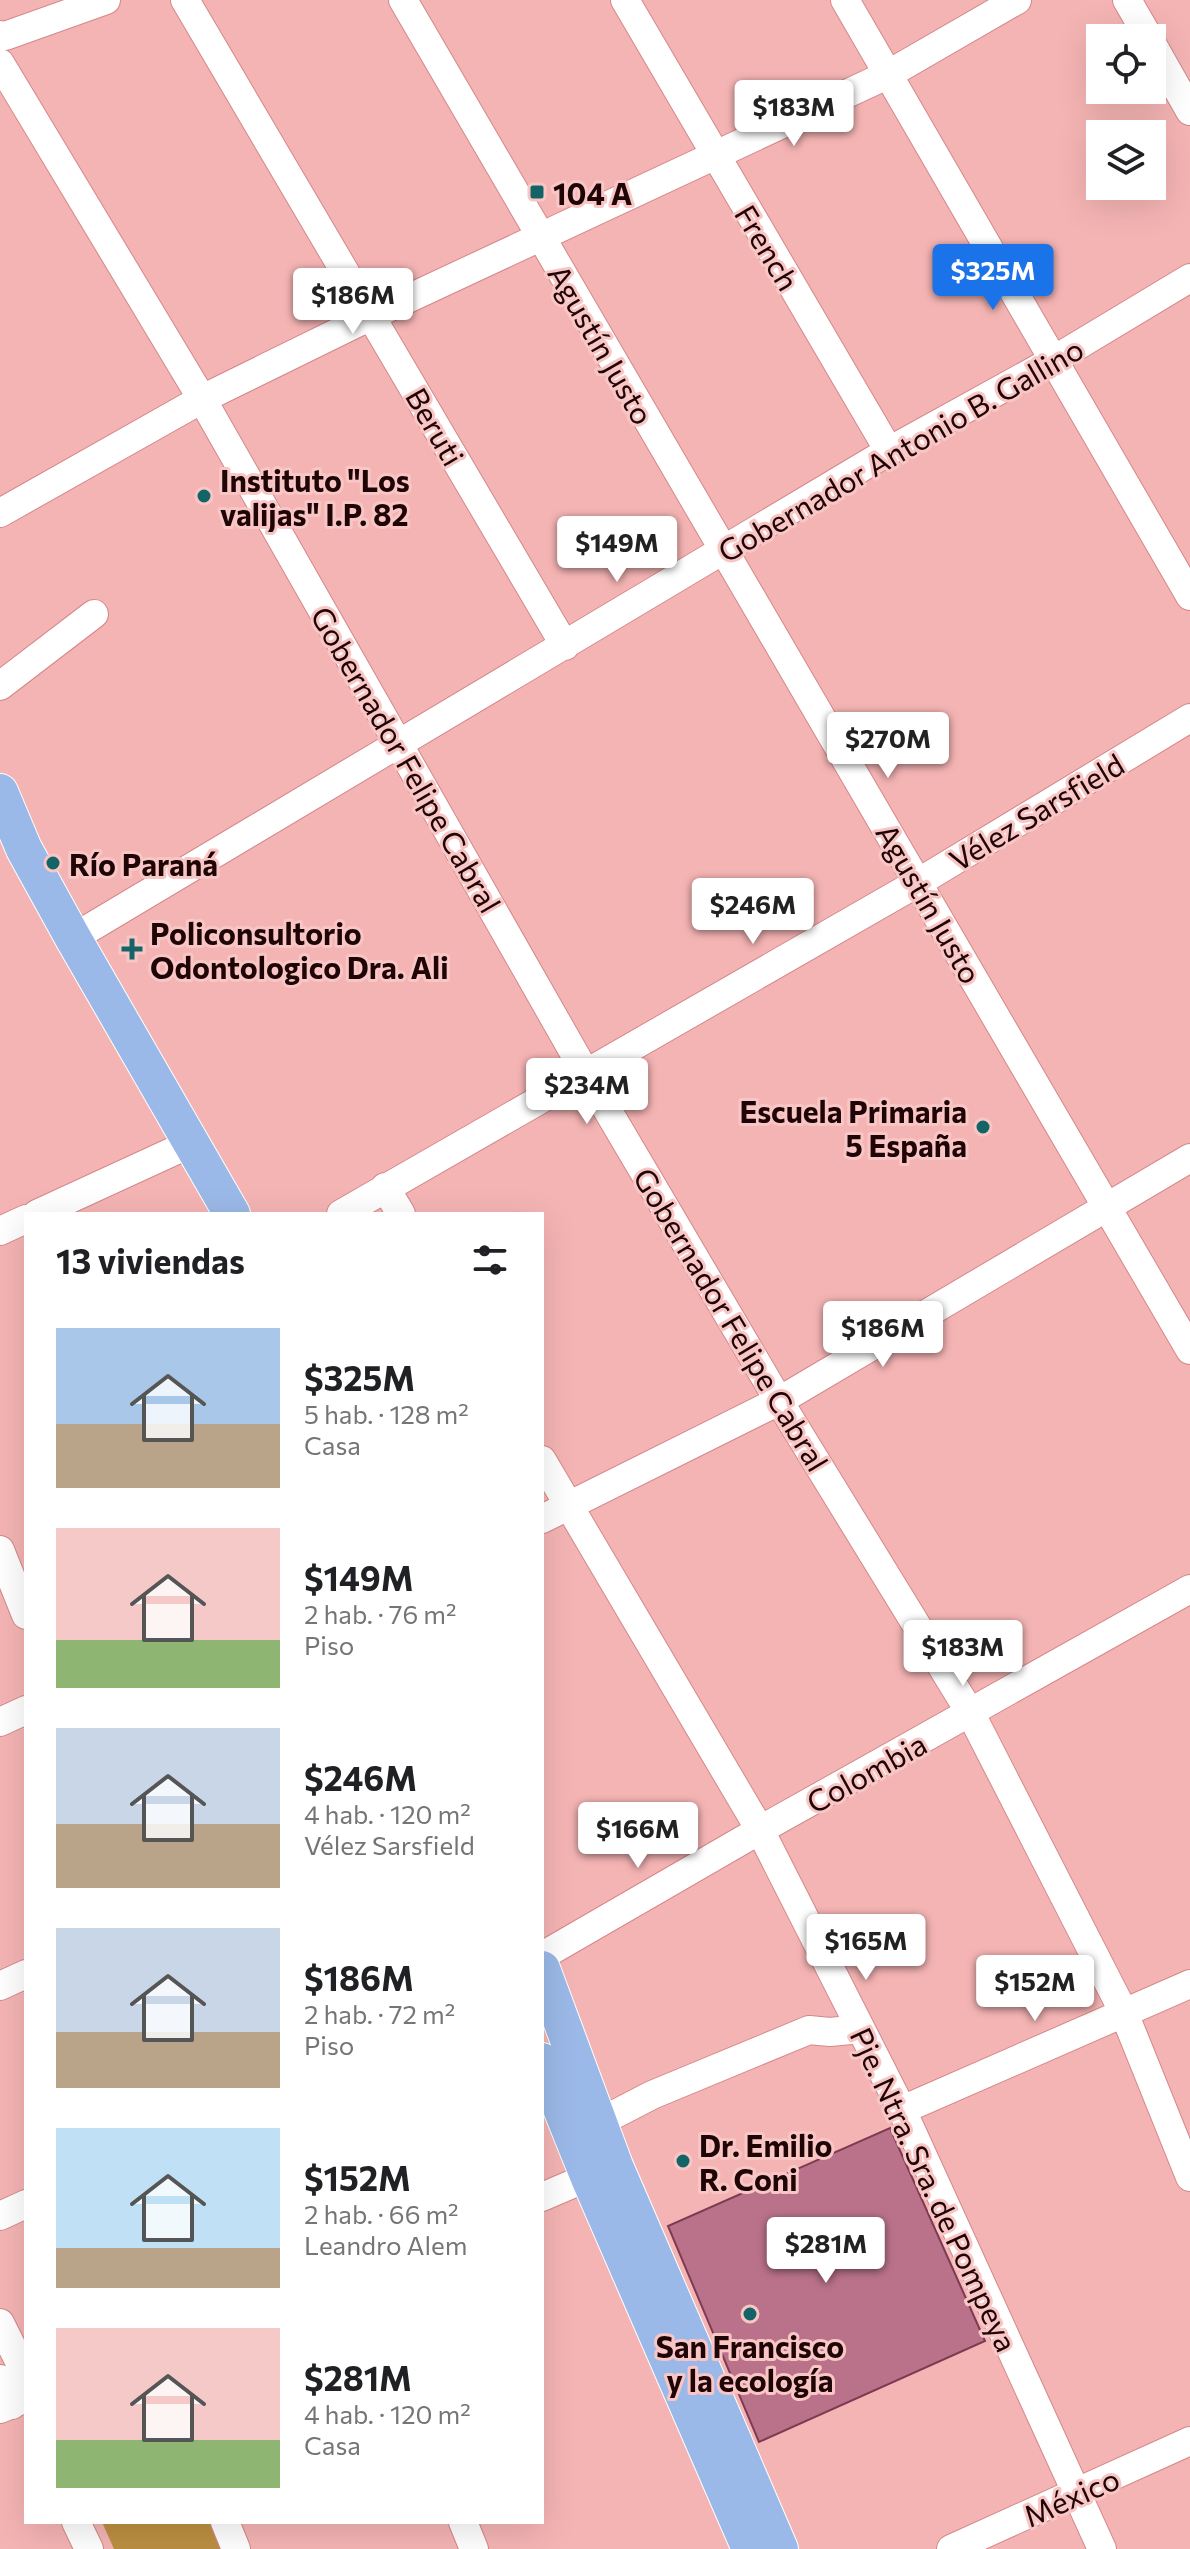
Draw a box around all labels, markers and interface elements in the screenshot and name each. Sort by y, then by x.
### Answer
map controls [1086,24,1166,200]
button: locate [1086,24,1166,104]
pin: $183M [738,80,850,148]
text: $183M [753,90,835,121]
button: layers [1086,120,1166,200]
place label: 104 A [553,174,632,211]
marker: 104 A [528,183,546,201]
street label: French [728,197,808,297]
pin: $325M [937,244,1049,312]
text: $325M [951,254,1035,285]
street label: Agustín Justo [541,257,663,431]
pin: $186M [297,268,409,336]
text: $186M [311,278,395,309]
street label: Gobernador Antonio B. Gallino [711,329,1089,569]
street label: Beruti [399,380,473,472]
place label: Instituto "Los valijas" I.P. 82 [220,461,410,532]
marker: Instituto "Los valijas" I.P. 82 [195,487,213,505]
pin: $149M [561,516,673,584]
text: $149M [575,526,659,557]
street label: Gobernador Felipe Cabral [304,599,510,919]
pin: $270M [832,712,944,780]
text: $270M [845,722,931,753]
street label: Vélez Sarsfield [942,744,1130,878]
street label: Agustín Justo [869,816,991,990]
place label: Río Paraná [69,845,218,882]
marker: Río Paraná [44,854,62,872]
pin: $246M [697,878,809,946]
text: $246M [710,888,796,919]
place label: Policonsultorio Odontologico Dra. Ali [150,914,449,985]
marker: Policonsultorio Odontologico Dra. Ali [121,938,143,960]
pin: $234M [531,1058,643,1126]
text: $234M [544,1068,630,1099]
place label: Escuela Primaria 5 España [739,1092,967,1163]
marker: Escuela Primaria 5 España [974,1118,992,1136]
street label: Gobernador Felipe Cabral [627,1161,837,1477]
icon: filters [468,1238,512,1282]
text: 13 viviendas [56,1239,245,1281]
pin: $186M [827,1301,939,1369]
text: $186M [841,1311,925,1342]
text: $325M [304,1356,415,1398]
icon: home [120,1360,216,1456]
text: 5 hab. · 128 m² [304,1398,469,1429]
text: Casa [304,1429,361,1460]
text: $149M [304,1556,414,1598]
icon: home [120,1560,216,1656]
text: 2 hab. · 76 m² [304,1598,456,1629]
pin: $183M [907,1620,1019,1688]
text: Piso [304,1629,354,1660]
text: $183M [922,1630,1004,1661]
street label: Colombia [800,1724,932,1820]
text: $246M [304,1756,417,1798]
icon: home [120,1760,216,1856]
text: 4 hab. · 120 m² [304,1798,471,1829]
pin: $166M [582,1802,694,1870]
text: $166M [596,1812,680,1843]
text: Vélez Sarsfield [304,1829,475,1860]
pin: $165M [810,1914,922,1982]
text: $165M [825,1924,907,1955]
pin: $152M [979,1955,1091,2023]
text: $186M [304,1956,414,1998]
icon: home [120,1960,216,2056]
text: $152M [994,1965,1076,1996]
text: 2 hab. · 72 m² [304,1998,455,2029]
street label: Pje. Ntra. Sra. de Pompeya [844,2021,1026,2357]
text: Piso [304,2029,354,2060]
place label: Dr. Emilio R. Coni [699,2126,832,2197]
marker: Dr. Emilio R. Coni [674,2152,692,2170]
text: $152M [304,2156,411,2198]
icon: home [120,2160,216,2256]
text: 2 hab. · 66 m² [304,2198,459,2229]
pin: $281M [770,2217,882,2285]
text: $281M [785,2227,867,2258]
text: Leandro Alem [304,2229,468,2260]
marker: San Francisco y la ecología [741,2305,759,2323]
place label: San Francisco y la ecología [656,2327,844,2398]
text: $281M [304,2356,412,2398]
icon: home [120,2360,216,2456]
text: 4 hab. · 120 m² [304,2398,471,2429]
text: Casa [304,2429,361,2460]
street label: México [1017,2459,1125,2533]

